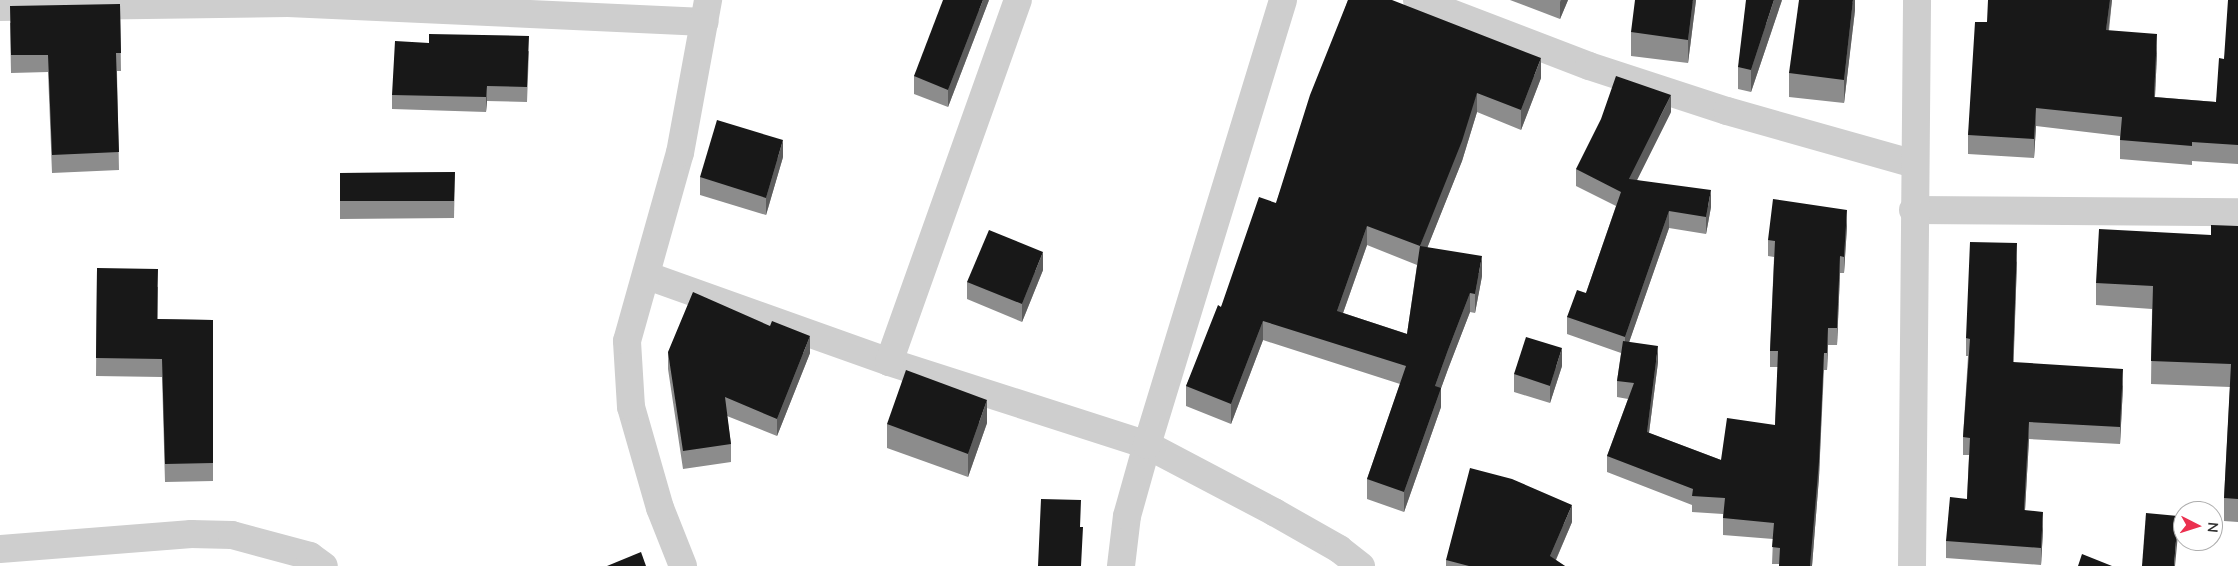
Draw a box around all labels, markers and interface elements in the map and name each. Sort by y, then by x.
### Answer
north arrow [2173,501,2223,551]
text: N [2203,521,2222,533]

